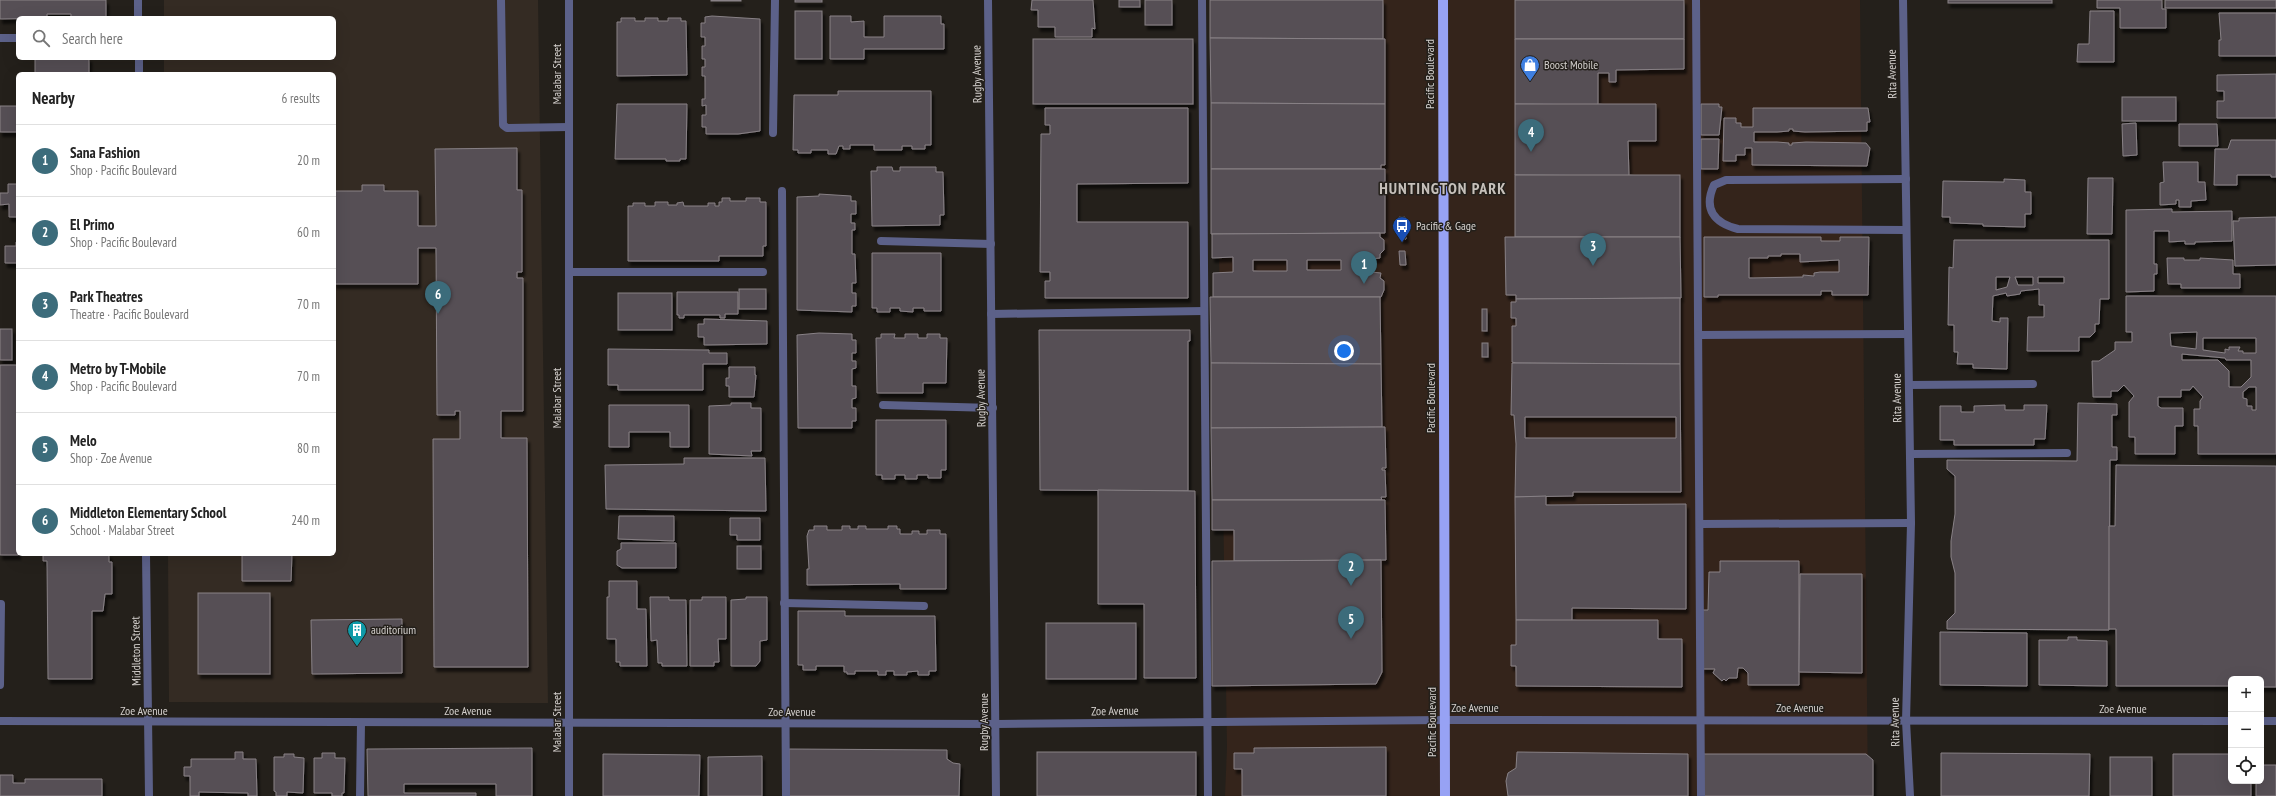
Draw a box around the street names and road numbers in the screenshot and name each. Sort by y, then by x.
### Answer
street label: Pacific Boulevard [1422,39,1437,109]
street label: Malabar Street [549,43,564,104]
street label: Rugby Avenue [968,45,985,103]
street label: Rita Avenue [1884,49,1899,99]
street label: Pacific Boulevard [1423,363,1438,433]
street label: Malabar Street [549,367,564,428]
street label: Rugby Avenue [972,369,989,427]
street label: Rita Avenue [1889,373,1904,423]
street label: Middleton Street [127,615,144,686]
street label: Pacific Boulevard [1424,687,1439,757]
street label: Malabar Street [549,691,564,752]
street label: Rugby Avenue [976,693,991,751]
street label: Rita Avenue [1887,697,1902,747]
street label: Zoe Avenue [1451,700,1499,715]
street label: Zoe Avenue [1776,700,1824,715]
street label: Zoe Avenue [2099,701,2147,716]
street label: Zoe Avenue [120,703,168,718]
street label: Zoe Avenue [444,703,492,718]
street label: Zoe Avenue [1091,703,1139,718]
street label: Zoe Avenue [768,704,816,719]

